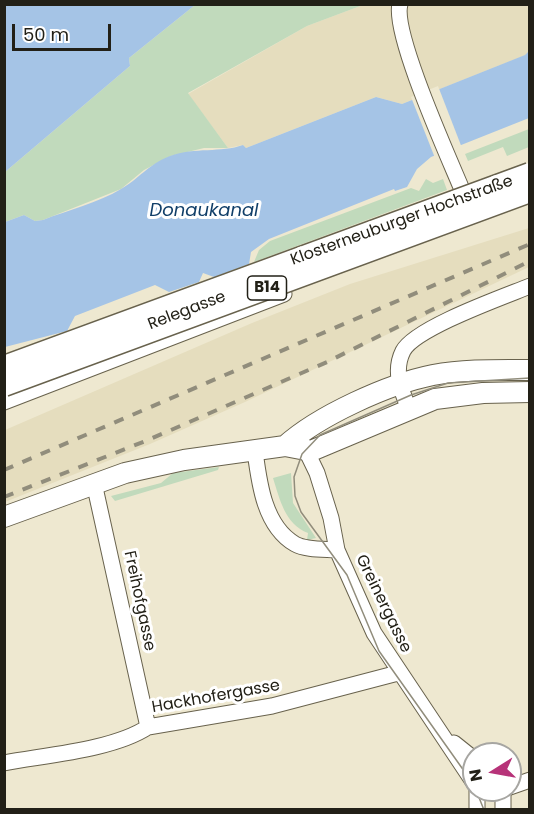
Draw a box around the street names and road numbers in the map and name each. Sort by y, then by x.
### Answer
street label: Klosterneuburger Hochstraße [288,172,516,270]
road number: B14 [248,276,286,300]
street label: Relegasse [145,287,229,335]
street label: Freihofgasse [119,549,159,653]
street label: Greinergasse [351,552,415,656]
street label: Hackhofergasse [150,676,282,718]

